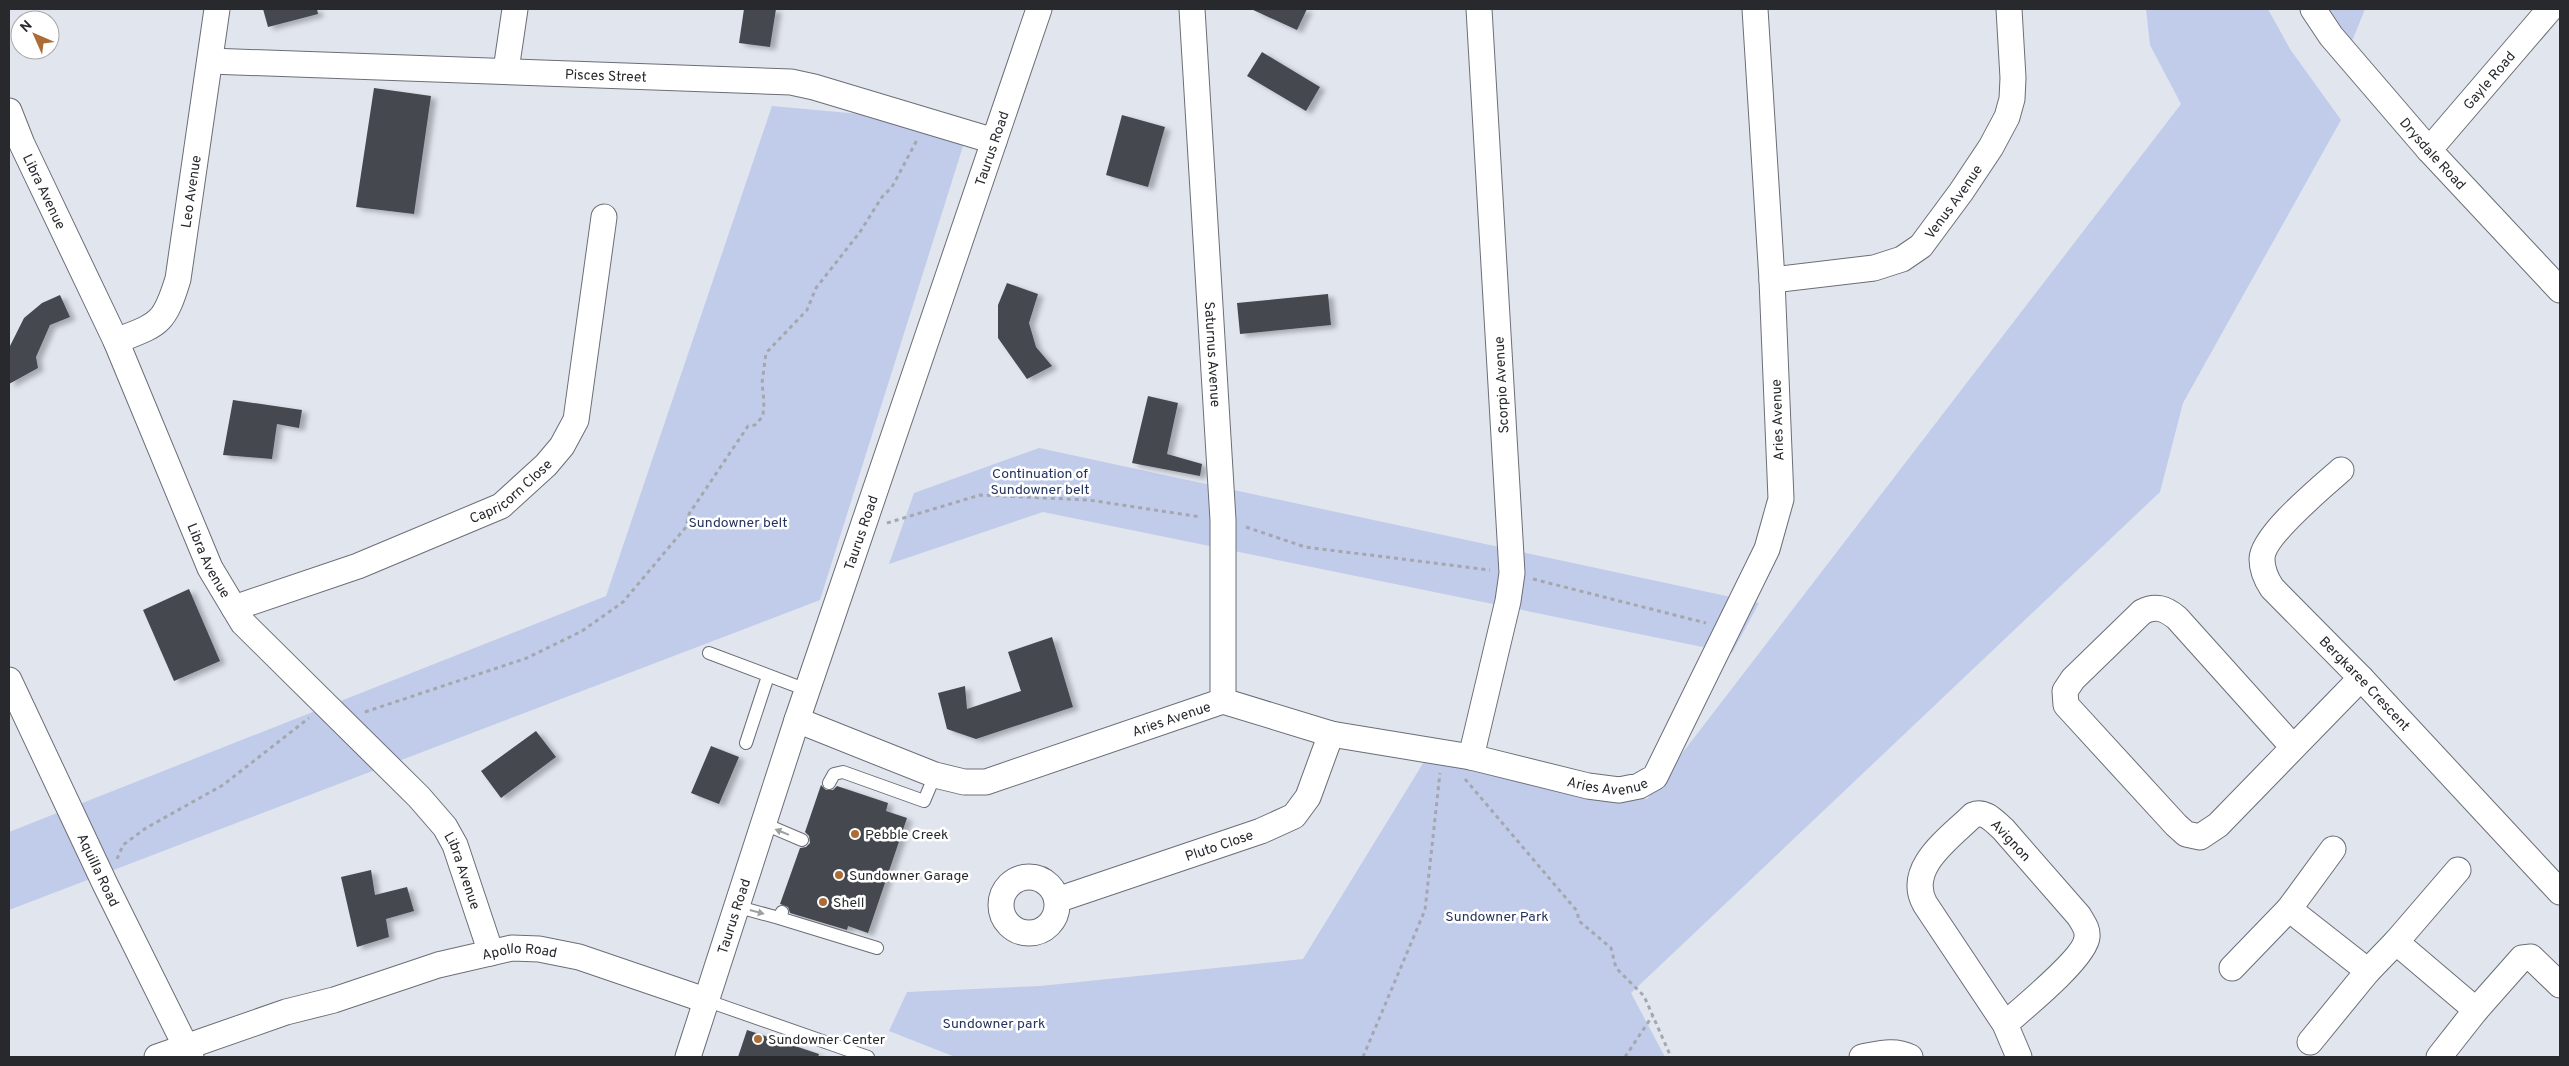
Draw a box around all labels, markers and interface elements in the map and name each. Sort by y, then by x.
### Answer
north arrow [10,10,60,60]
text: N [17,17,36,36]
street label: Gayle Road [2460,49,2520,114]
street label: Pisces Street [564,67,647,87]
street label: Taurus Road [972,109,1014,189]
street label: Drysdale Road [2395,115,2469,194]
street label: Libra Avenue [18,152,68,232]
street label: Leo Avenue [178,154,206,229]
street label: Venus Avenue [1922,162,1987,243]
street label: Saturnus Avenue [1200,301,1223,408]
street label: Scorpio Avenue [1491,336,1514,434]
street label: Aries Avenue [1769,379,1788,461]
street label: Capricorn Close [467,457,557,528]
park label: Continuation of Sundowner belt [990,466,1090,499]
street label: Taurus Road [842,493,883,573]
park label: Sundowner belt [688,515,788,532]
street label: Libra Avenue [182,521,233,602]
street label: Bergkaree Crescent [2315,634,2413,735]
street label: Aries Avenue [1130,699,1213,741]
street label: Aries Avenue [1565,774,1652,800]
street label: Avignon [1986,816,2034,866]
one-way arrow [775,827,789,835]
place label: Pebble Creek [865,827,949,844]
street label: Pluto Close [1183,827,1256,866]
marker: Pebble Creek [849,828,861,840]
street label: Libra Avenue [439,829,483,912]
street label: Aquilla Road [73,831,122,910]
place label: Sundowner Garage [849,868,969,885]
marker: Sundowner Garage [833,869,845,881]
street label: Taurus Road [715,877,755,956]
place label: Shell [833,895,864,912]
marker: Shell [817,896,829,908]
one-way arrow [750,908,765,916]
park label: Sundowner Park [1445,909,1549,926]
street label: Apollo Road [480,941,558,965]
park label: Sundowner park [943,1016,1045,1033]
place label: Sundowner Center [768,1032,886,1049]
marker: Sundowner Center [752,1033,764,1045]

